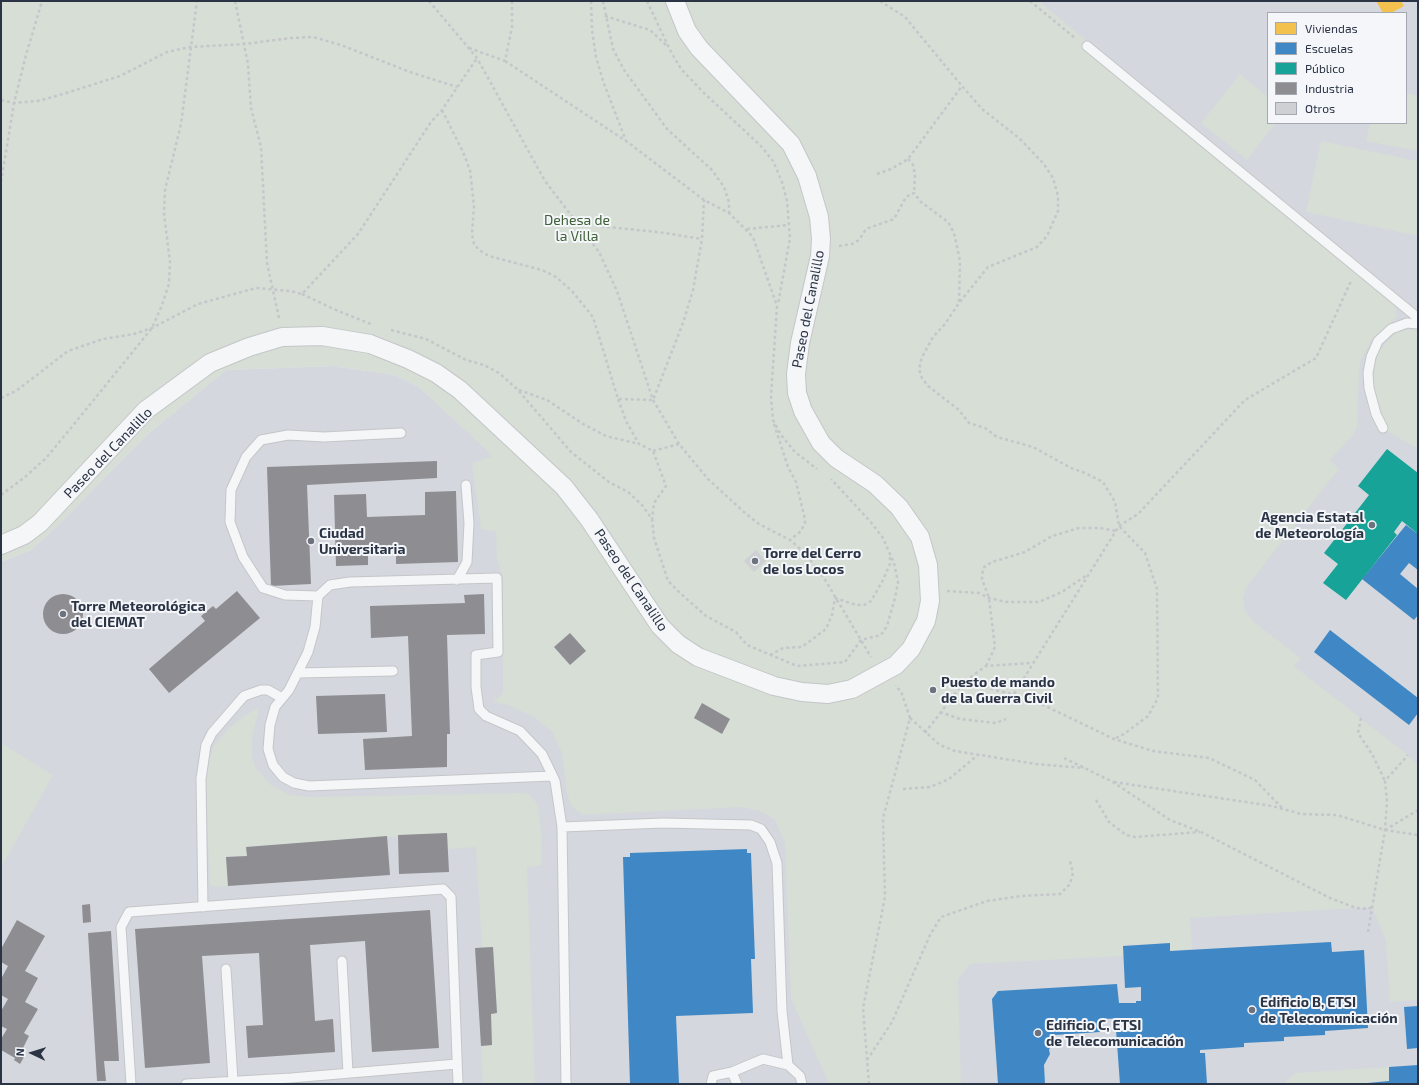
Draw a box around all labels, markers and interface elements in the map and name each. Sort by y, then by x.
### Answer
legend [1267,12,1407,124]
text: Viviendas [1305,21,1358,35]
text: Escuelas [1305,41,1353,55]
text: Público [1305,61,1345,75]
text: Industria [1305,81,1354,95]
text: Otros [1305,101,1335,115]
park label: Dehesa de la Villa [544,212,610,244]
street label: Paseo del Canalillo [788,249,828,369]
street label: Paseo del Canalillo [60,404,156,502]
place label: Agencia Estatal de Meteorología [1255,509,1364,542]
marker: Agencia Estatal de Meteorología [1367,520,1377,530]
place label: Ciudad Universitaria [319,525,405,558]
street label: Paseo del Canalillo [591,526,671,634]
marker: Ciudad Universitaria [306,536,316,546]
place label: Torre del Cerro de los Locos [763,545,861,578]
marker: Torre del Cerro de los Locos [750,556,760,566]
place label: Torre Meteorológica del CIEMAT [71,598,206,630]
marker: Torre Meteorológica del CIEMAT [58,609,68,619]
place label: Puesto de mando de la Guerra Civil [941,674,1055,706]
marker: Puesto de mando de la Guerra Civil [928,685,938,695]
place label: Edificio B, ETSI de Telecomunicación [1260,994,1398,1026]
marker: Edificio B, ETSI de Telecomunicación [1247,1005,1257,1015]
place label: Edificio C, ETSI de Telecomunicación [1046,1017,1184,1050]
marker: Edificio C, ETSI de Telecomunicación [1033,1028,1043,1038]
north arrow [12,1033,52,1073]
text: N [13,1048,26,1057]

